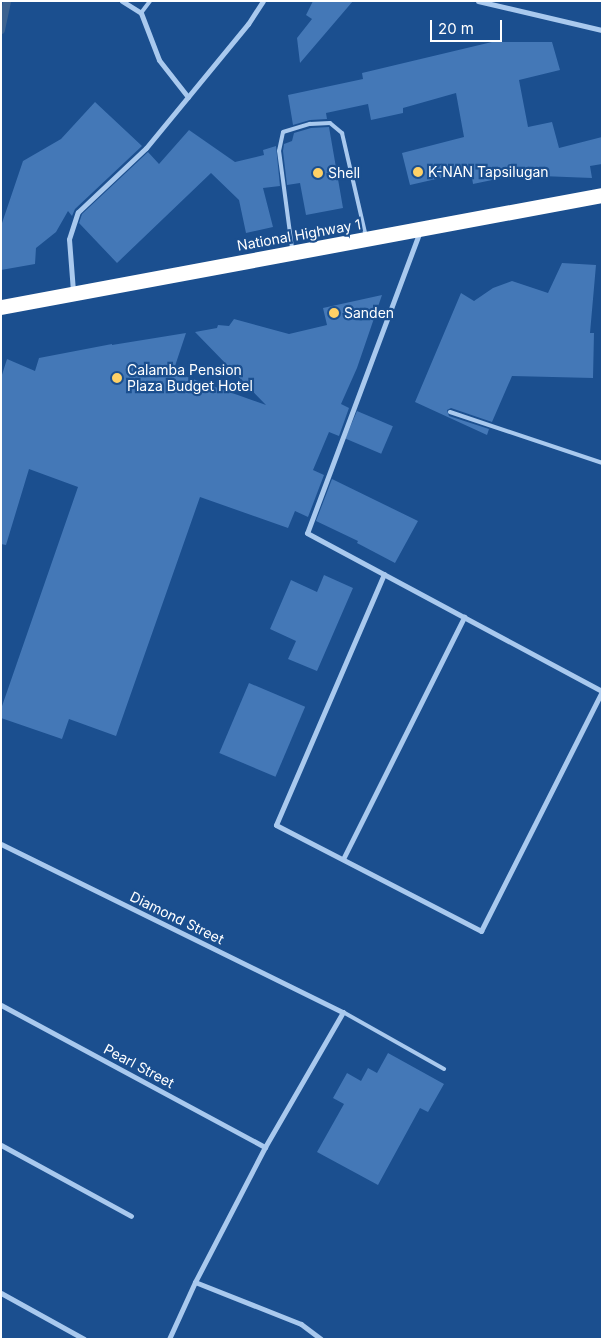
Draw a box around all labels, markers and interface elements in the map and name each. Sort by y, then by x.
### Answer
scale bar [433,10,506,42]
text: 20 m [438,19,474,38]
place label: K-NAN Tapsilugan [428,164,549,180]
place label: Shell [328,165,360,181]
marker: K-NAN Tapsilugan [412,166,424,178]
marker: Shell [312,167,324,179]
street label: National Highway 1 [236,216,362,254]
place label: Sanden [344,305,394,321]
marker: Sanden [328,307,340,319]
place label: Calamba Pension Plaza Budget Hotel [127,362,253,394]
marker: Calamba Pension Plaza Budget Hotel [111,372,123,384]
street label: Diamond Street [127,888,227,948]
street label: Pearl Street [101,1040,177,1092]

